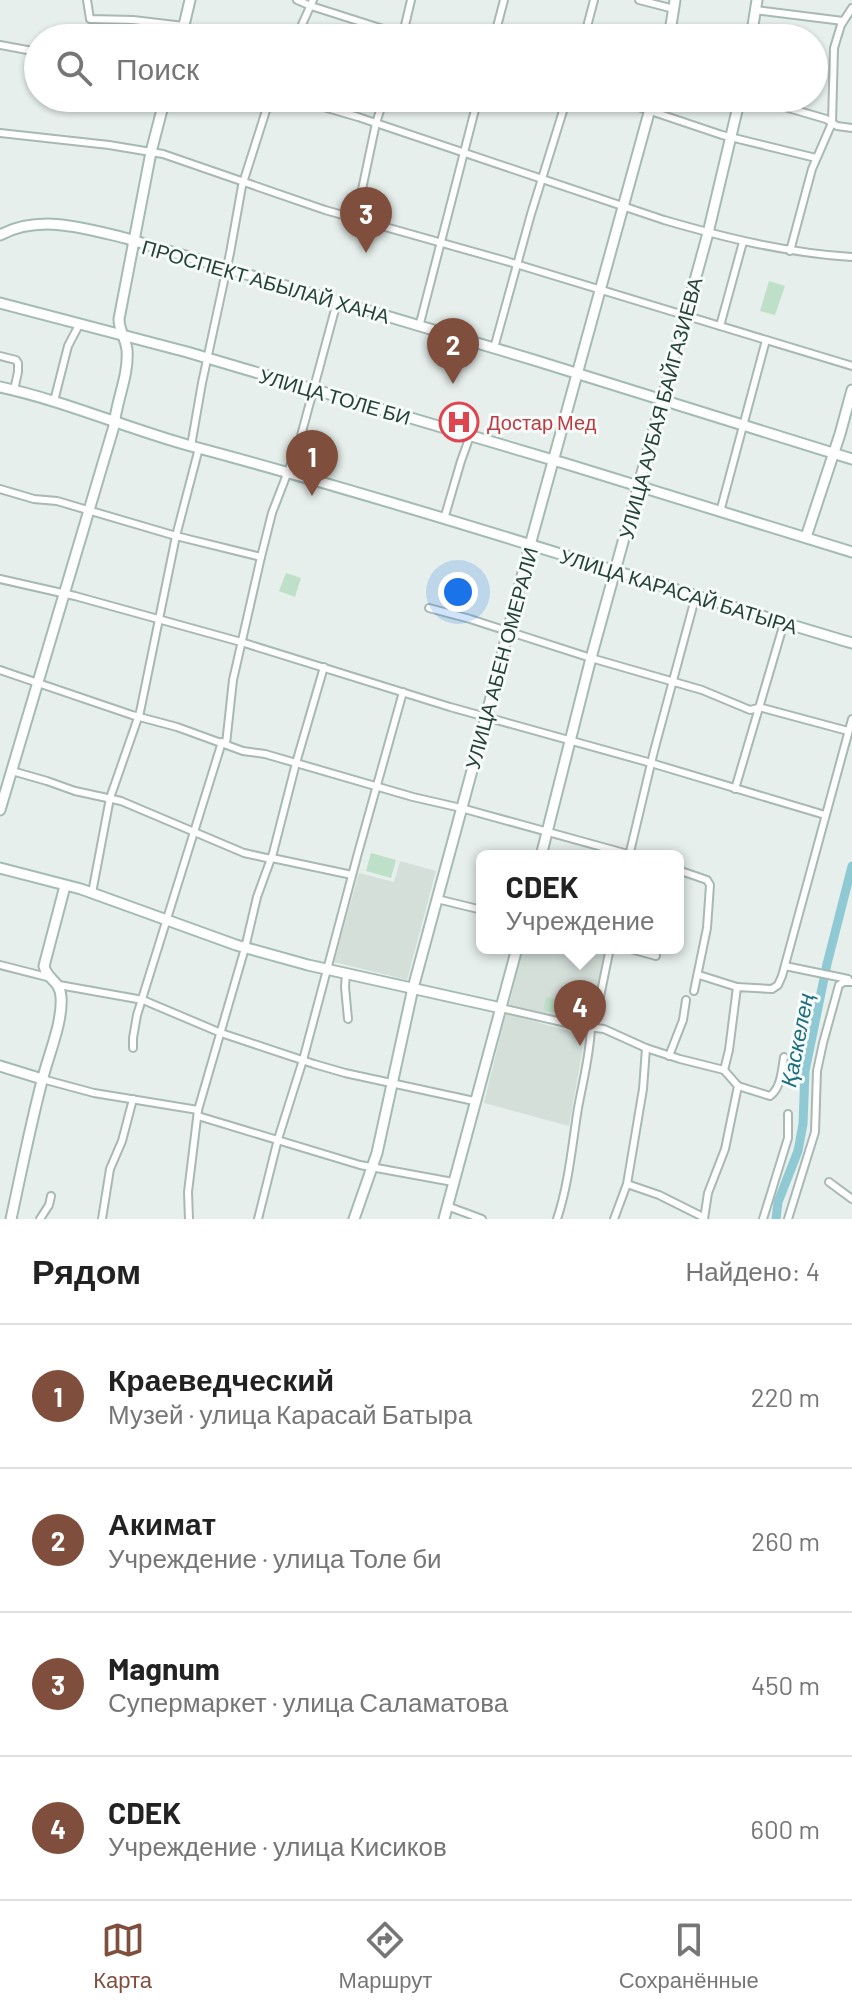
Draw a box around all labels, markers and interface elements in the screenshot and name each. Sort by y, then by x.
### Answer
search box [24,24,828,112]
icon: search [52,46,96,90]
text: Поиск [116,50,199,86]
pin: 3 [340,187,392,253]
street label: ПРОСПЕКТ АБЫЛАЙ ХАНА [139,234,393,328]
street label: УЛИЦА АУБАЯ БАЙГАЗИЕВА [613,274,707,542]
pin: 2 [427,318,479,384]
street label: УЛИЦА ТОЛЕ БИ [257,363,413,429]
hospital icon: Достар Мед [438,401,480,443]
place label: Достар Мед [487,410,597,434]
pin: 1 [286,430,338,496]
street label: УЛИЦА КАРАСАЙ БАТЫРА [557,543,801,639]
street label: УЛИЦА АБЕН ОМЕРАЛИ [460,544,542,772]
your location [438,572,478,612]
popup [476,850,684,954]
text: CDEK [505,868,579,904]
text: Учреждение [505,904,655,935]
pin: 4 [554,980,606,1046]
water label: Қаскелең [774,991,819,1089]
text: Рядом [32,1250,141,1291]
text: Найдено: 4 [685,1255,820,1286]
text: Краеведческий [108,1361,334,1397]
text: 1 [53,1381,63,1412]
text: 220 m [751,1381,820,1412]
text: Музей · улица Карасай Батыра [108,1398,472,1429]
text: Акимат [108,1505,216,1541]
text: 2 [51,1525,65,1556]
text: 260 m [751,1525,820,1556]
text: Учреждение · улица Толе би [108,1542,442,1573]
text: Magnum [108,1650,220,1686]
text: 3 [51,1669,65,1700]
text: 450 m [751,1669,820,1700]
text: Супермаркет · улица Саламатова [108,1686,508,1717]
text: CDEK [108,1794,181,1830]
text: 4 [50,1813,66,1844]
text: 600 m [751,1813,820,1844]
text: Учреждение · улица Кисиков [108,1830,447,1861]
tab: Карта [93,1918,152,1994]
tab: Маршрут [339,1918,432,1994]
tab: Сохранённые [619,1918,759,1994]

